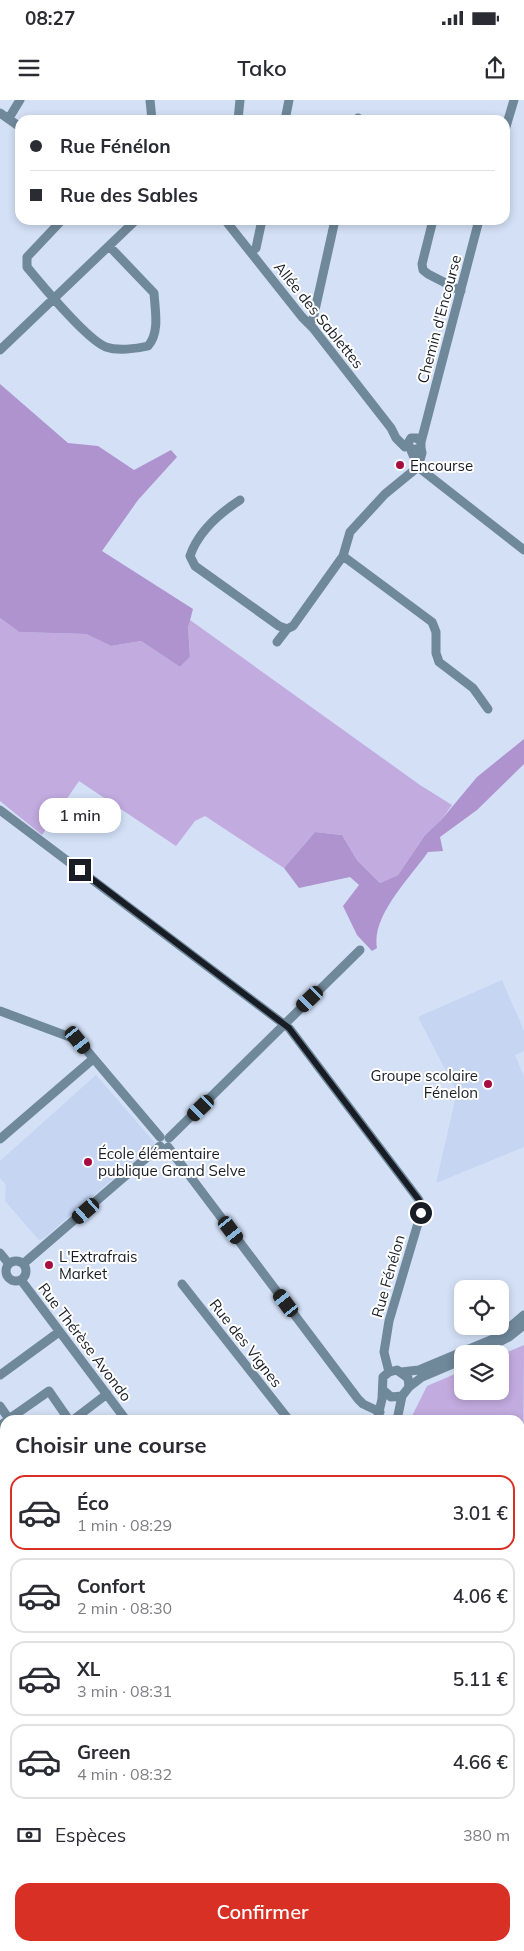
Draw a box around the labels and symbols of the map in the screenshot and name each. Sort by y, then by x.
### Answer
street label: Chemin d'Encourse [413,253,465,385]
street label: Allée des Sablettes [270,258,368,372]
place label: Encourse [410,456,473,475]
marker: Encourse [394,459,406,471]
callout: 1 min [39,798,121,832]
route end [69,859,91,881]
car [293,983,326,1015]
car [62,1024,93,1056]
place label: Groupe scolaire Fénelon [370,1066,478,1102]
marker: Groupe scolaire Fénelon [482,1078,494,1090]
car [184,1092,217,1124]
place label: École élémentaire publique Grand Selve [98,1144,246,1180]
marker: École élémentaire publique Grand Selve [82,1156,94,1168]
car [69,1195,102,1227]
route start [410,1202,432,1224]
car [215,1214,246,1246]
street label: Rue Fénélon [367,1232,409,1320]
place label: L'Extrafrais Market [59,1247,137,1283]
marker: L'Extrafrais Market [43,1259,55,1271]
street label: Rue Thérèse Avondo [34,1279,136,1405]
car [270,1287,301,1319]
street label: Rue des Vignes [206,1295,286,1391]

